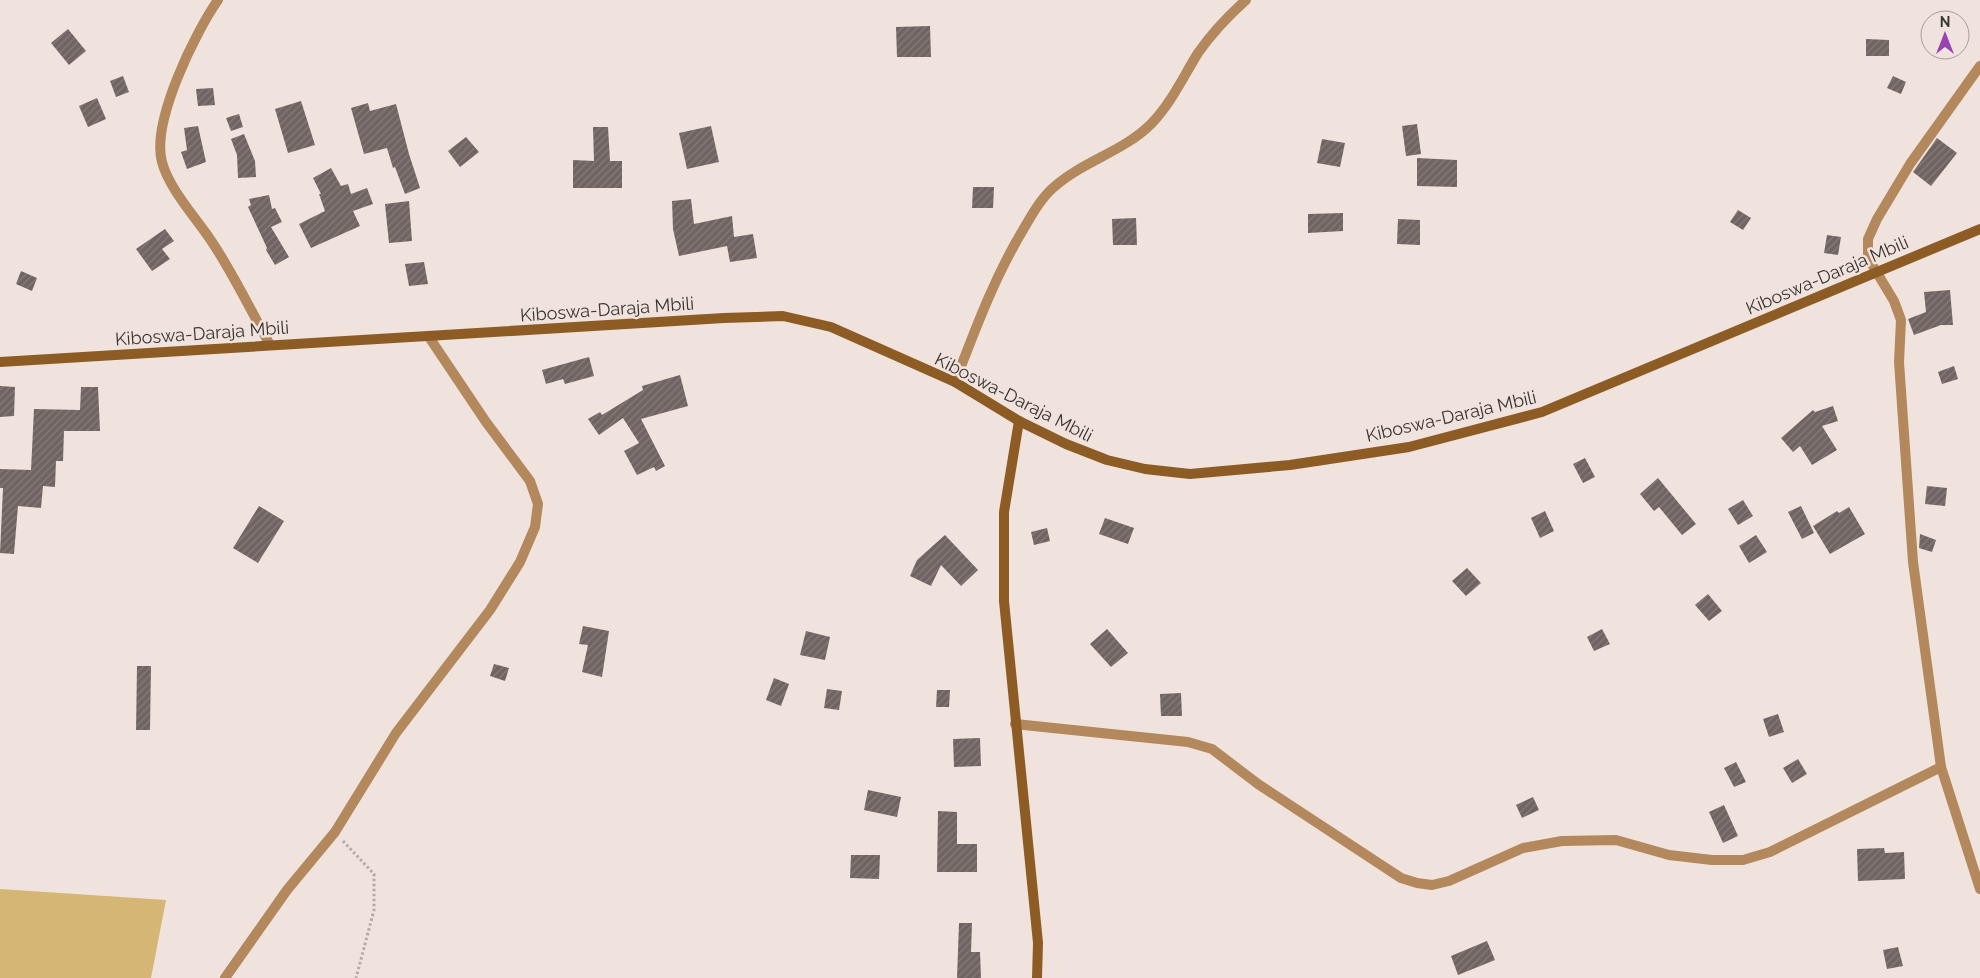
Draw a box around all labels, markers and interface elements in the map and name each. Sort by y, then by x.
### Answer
north arrow [1920,10,1970,60]
text: N [1940,14,1950,30]
street label: Kiboswa-Daraja Mbili [1743,231,1911,319]
street label: Kiboswa-Daraja Mbili [519,292,695,326]
street label: Kiboswa-Daraja Mbili [114,316,290,350]
street label: Kiboswa-Daraja Mbili [932,348,1096,446]
street label: Kiboswa-Daraja Mbili [1364,386,1538,446]

